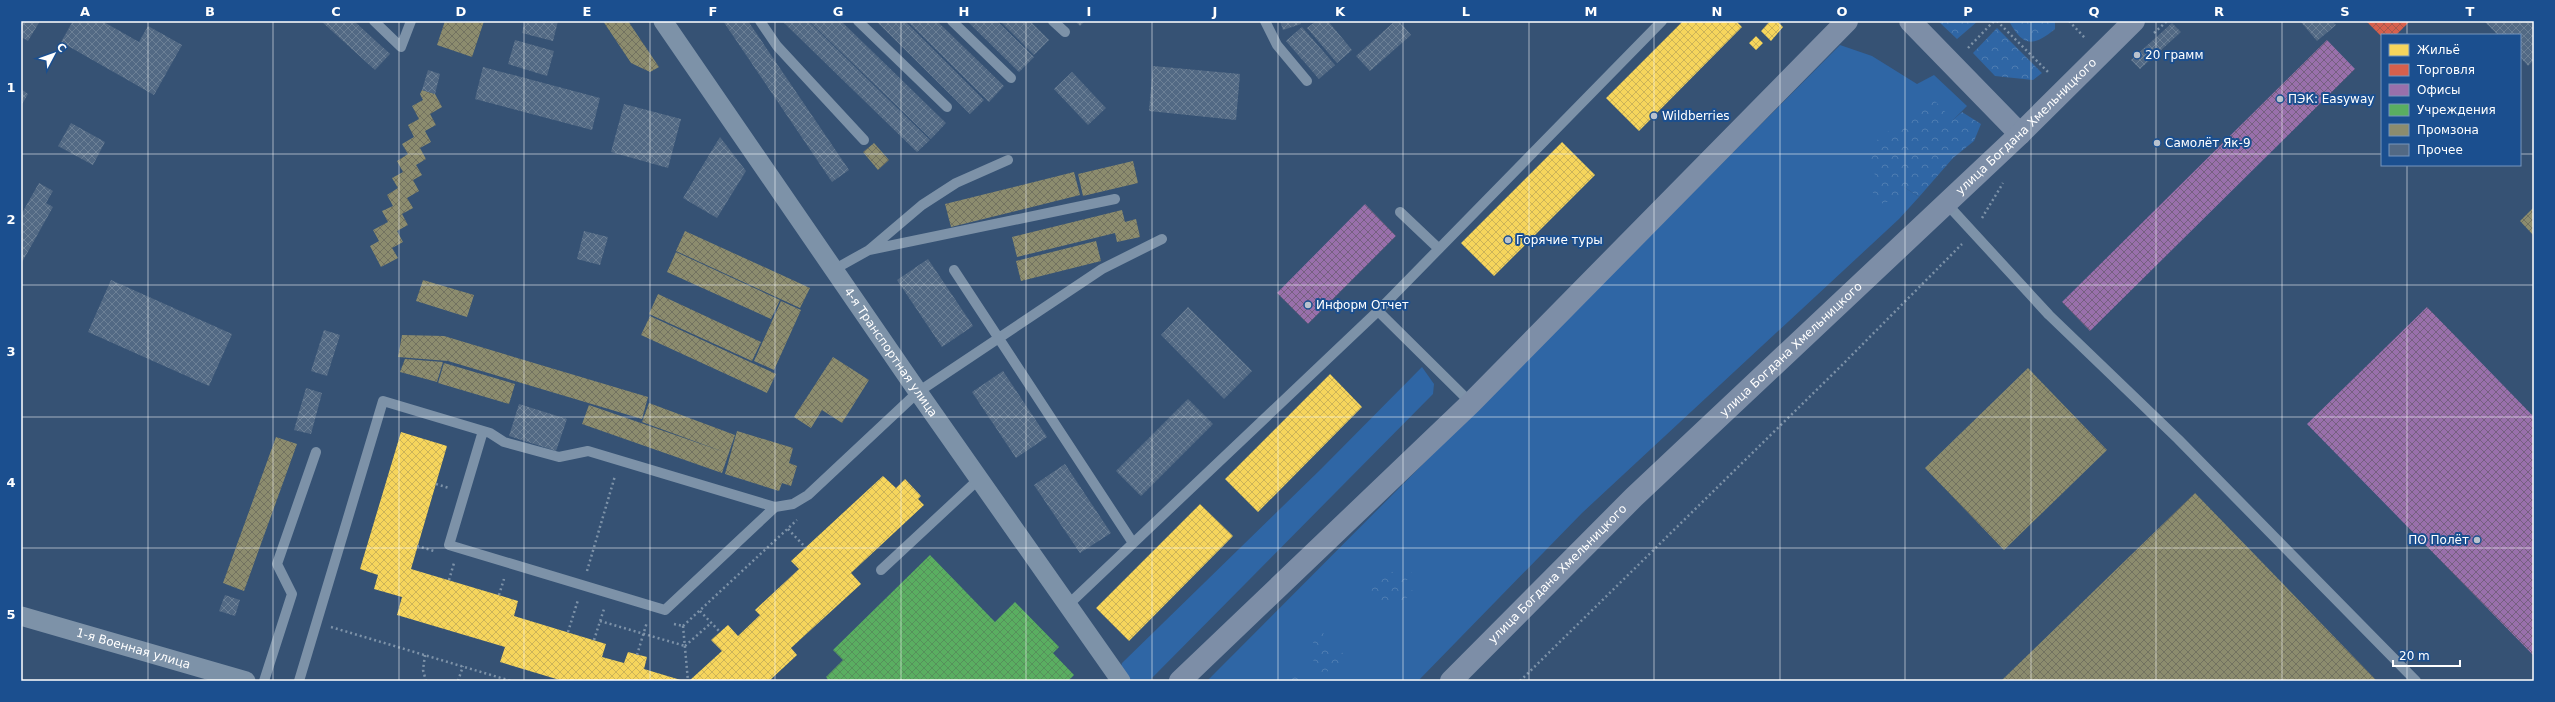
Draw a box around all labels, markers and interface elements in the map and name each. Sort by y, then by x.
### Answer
text: A [80,4,90,19]
text: B [205,4,215,19]
text: C [331,4,341,19]
text: D [456,4,467,19]
text: E [583,4,591,19]
text: F [709,4,717,19]
text: G [833,4,843,19]
text: H [959,4,969,19]
text: I [1087,4,1091,19]
text: J [1212,4,1217,19]
text: K [1335,4,1346,19]
text: L [1462,4,1470,19]
text: M [1585,4,1597,19]
text: N [1712,4,1722,19]
text: O [1836,4,1848,19]
text: P [1963,4,1973,19]
text: Q [2088,4,2100,19]
text: R [2214,4,2224,19]
text: S [2340,4,2350,19]
text: T [2466,4,2475,19]
north arrow [34,34,74,74]
legend [2381,34,2521,166]
text: С [54,40,69,55]
text: Жильё [2417,43,2460,57]
place label: 20 грамм [2145,48,2203,62]
marker: 20 грамм [2132,50,2142,60]
street label: улица Богдана Хмельницкого [1953,55,2099,198]
text: Торговля [2416,63,2475,77]
text: 1 [6,80,16,95]
text: Офисы [2417,83,2461,97]
place label: ПЭК: Easyway [2288,92,2374,106]
marker: ПЭК: Easyway [2275,94,2285,104]
text: Учреждения [2417,103,2496,117]
place label: Wildberries [1662,109,1730,123]
marker: Wildberries [1649,111,1659,121]
text: Промзона [2417,123,2479,137]
place label: Самолёт Як-9 [2165,136,2251,150]
marker: Самолёт Як-9 [2152,138,2162,148]
text: Прочее [2417,143,2463,157]
text: 2 [6,212,16,227]
place label: Горячие туры [1516,233,1603,247]
marker: Горячие туры [1503,235,1513,245]
street label: улица Богдана Хмельницкого [1717,279,1865,420]
street label: 4-я Транспортная улица [841,285,940,420]
place label: Информ Отчет [1316,298,1409,312]
marker: Информ Отчет [1303,300,1313,310]
text: 3 [6,344,16,359]
text: 4 [6,475,16,490]
street label: улица Богдана Хмельницкого [1485,502,1629,646]
place label: ПО Полёт [2408,533,2469,547]
marker: ПО Полёт [2472,535,2482,545]
text: 5 [6,607,16,622]
street label: 1-я Военная улица [75,625,192,672]
scale bar [2393,642,2460,668]
text: 20 m [2399,649,2430,663]

